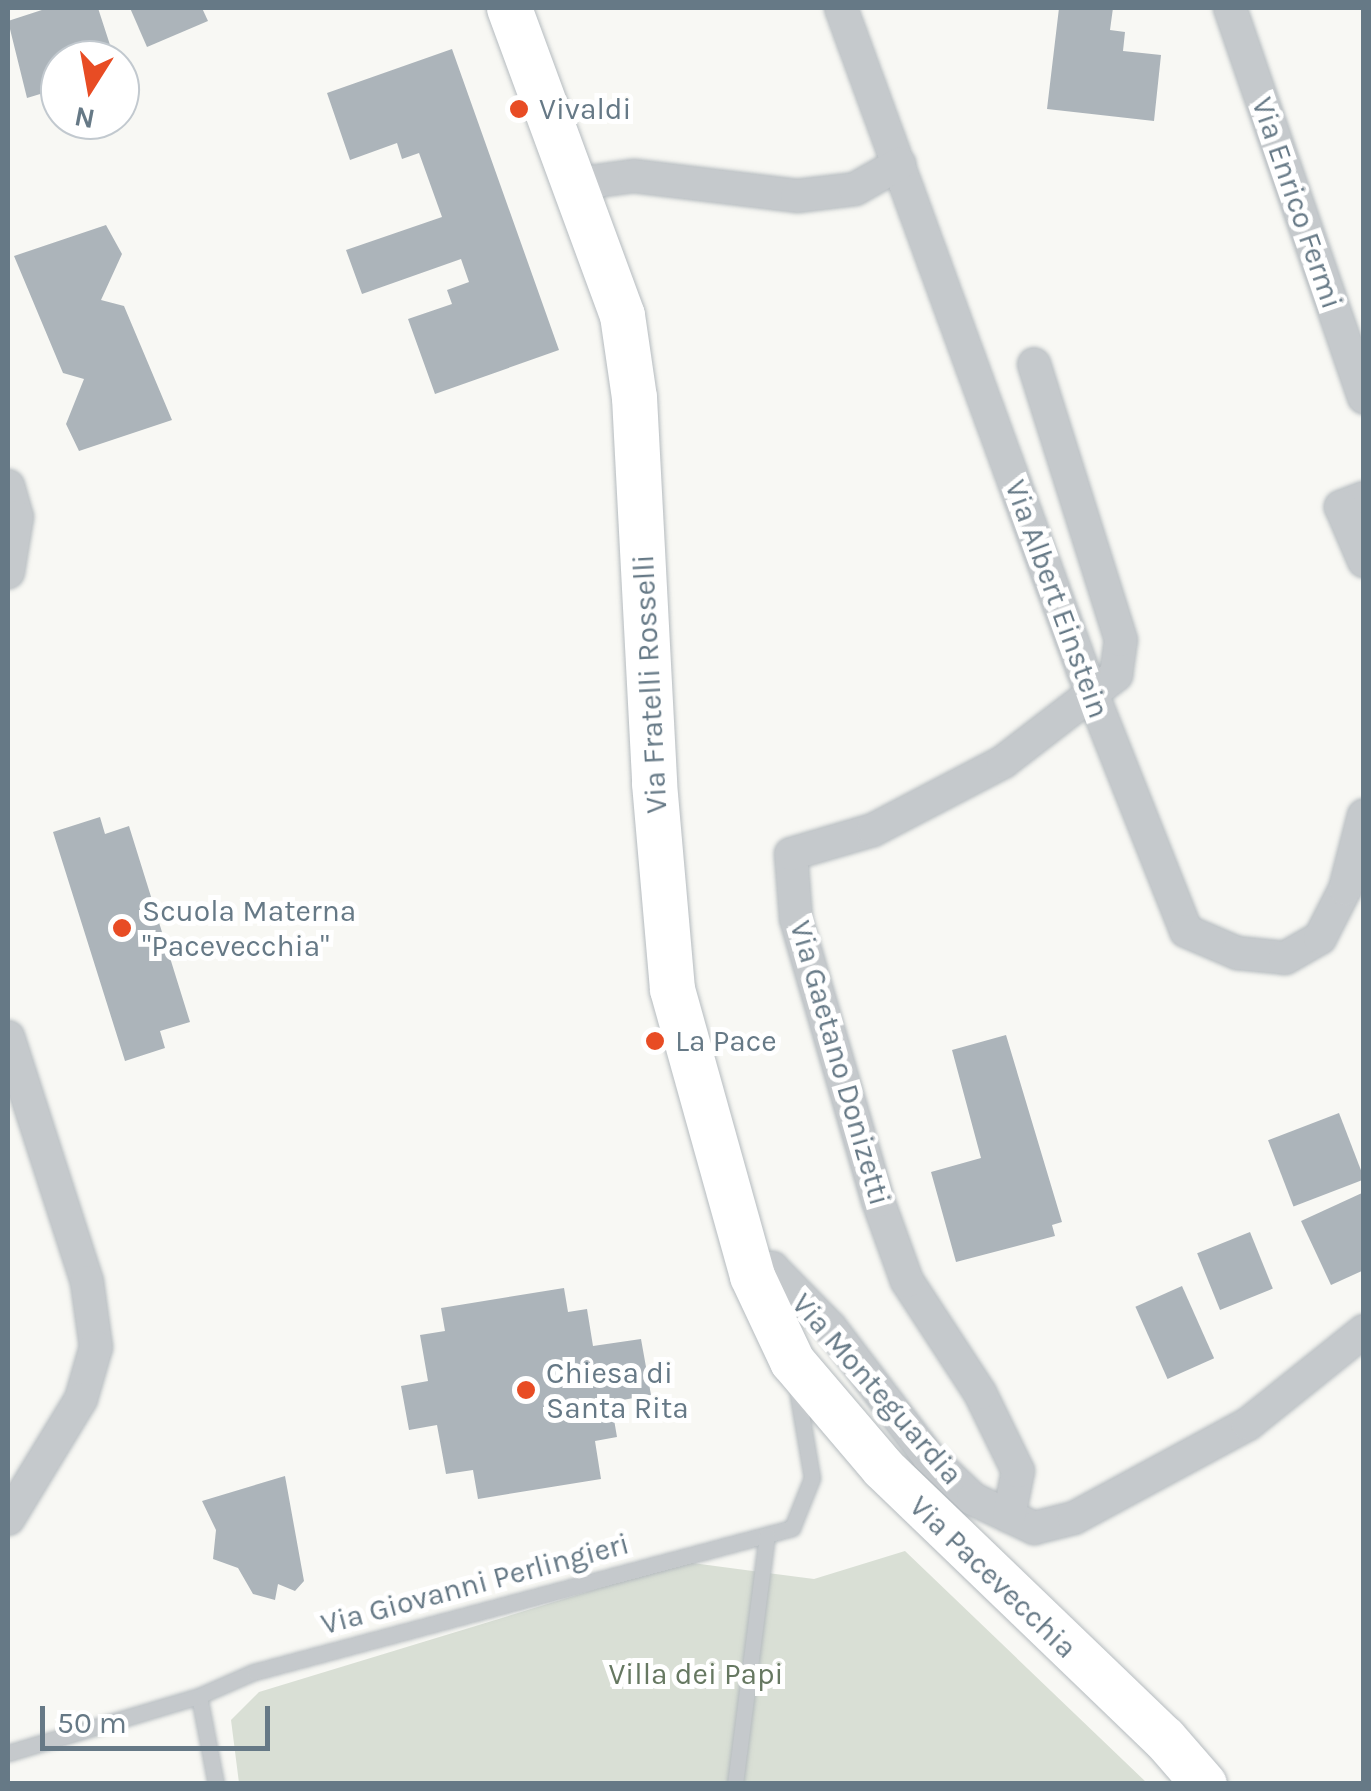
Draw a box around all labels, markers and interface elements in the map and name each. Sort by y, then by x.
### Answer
north arrow [40,40,140,140]
place label: Vivaldi [539,91,632,127]
street label: Via Enrico Fermi [1244,92,1350,314]
marker: Vivaldi [508,98,530,120]
text: N [72,100,98,136]
street label: Via Albert Einstein [997,475,1117,723]
street label: Via Fratelli Rosselli [625,553,675,815]
place label: Scuola Materna "Pacevecchia" [142,893,356,964]
street label: Via Gaetano Donizetti [782,916,898,1210]
marker: Scuola Materna "Pacevecchia" [111,917,133,939]
place label: La Pace [675,1023,777,1059]
marker: La Pace [644,1030,666,1052]
street label: Via Monteguardia [784,1286,970,1492]
place label: Chiesa di Santa Rita [546,1355,689,1426]
marker: Chiesa di Santa Rita [515,1379,537,1401]
street label: Via Pacevecchia [902,1488,1084,1666]
street label: Via Giovanni Perlingieri [317,1526,633,1642]
park label: Villa dei Papi [608,1656,784,1692]
scale bar [45,1686,275,1748]
text: 50 m [57,1705,127,1741]

